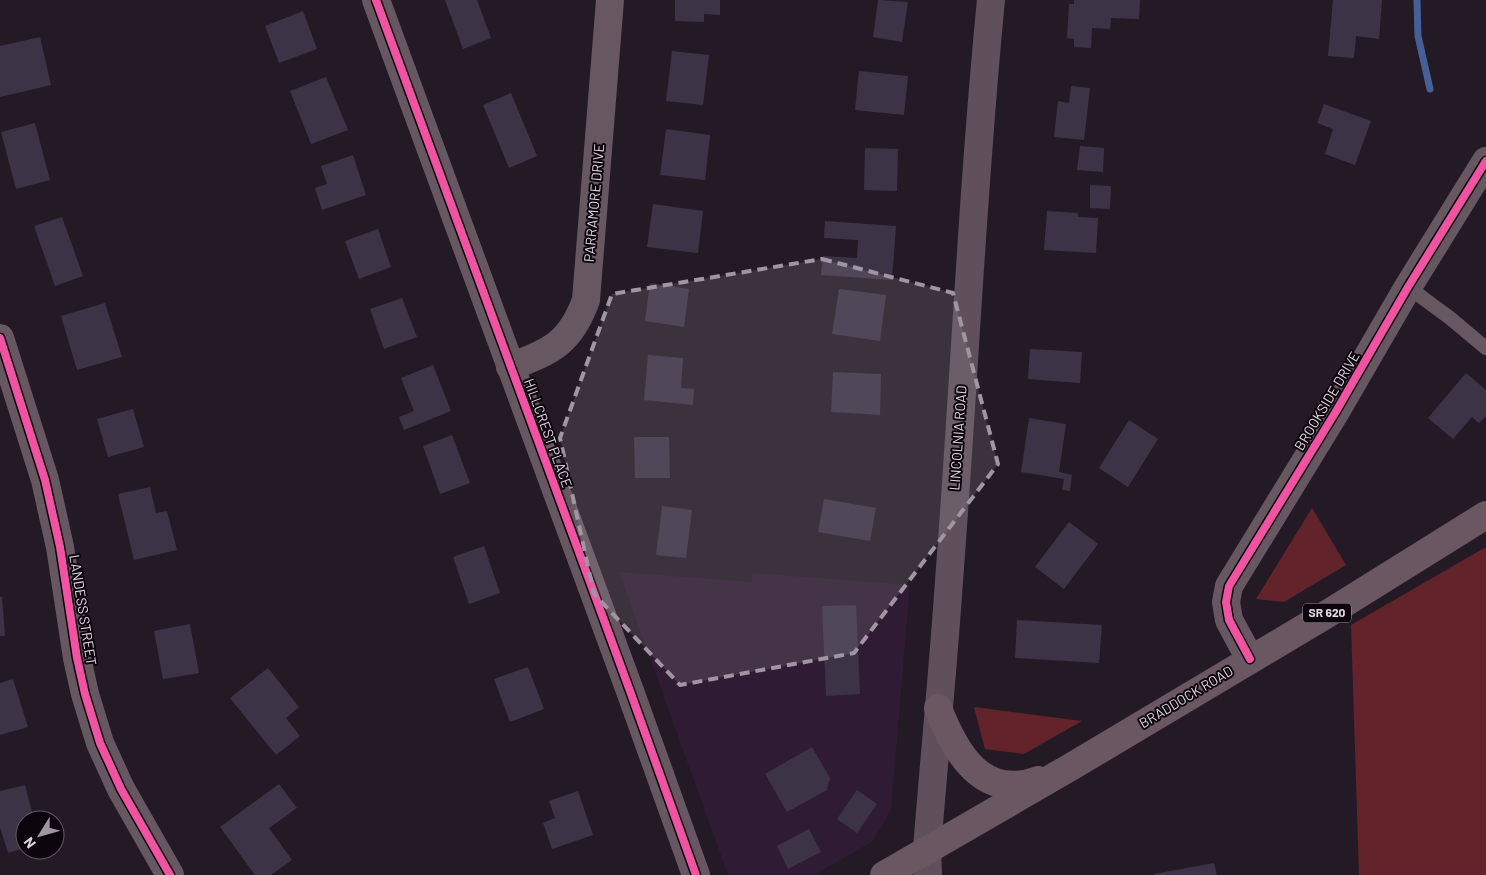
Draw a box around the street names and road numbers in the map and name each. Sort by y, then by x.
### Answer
street label: PARRAMORE DRIVE [580,143,607,263]
street label: BROOKSIDE DRIVE [1290,348,1363,453]
street label: HILLCREST PLACE [521,376,576,490]
street label: LINCOLNIA ROAD [945,385,970,491]
street label: LANDESS STREET [66,553,101,667]
road number: SR 620 [1303,604,1351,622]
street label: BRADDOCK ROAD [1136,662,1236,731]

